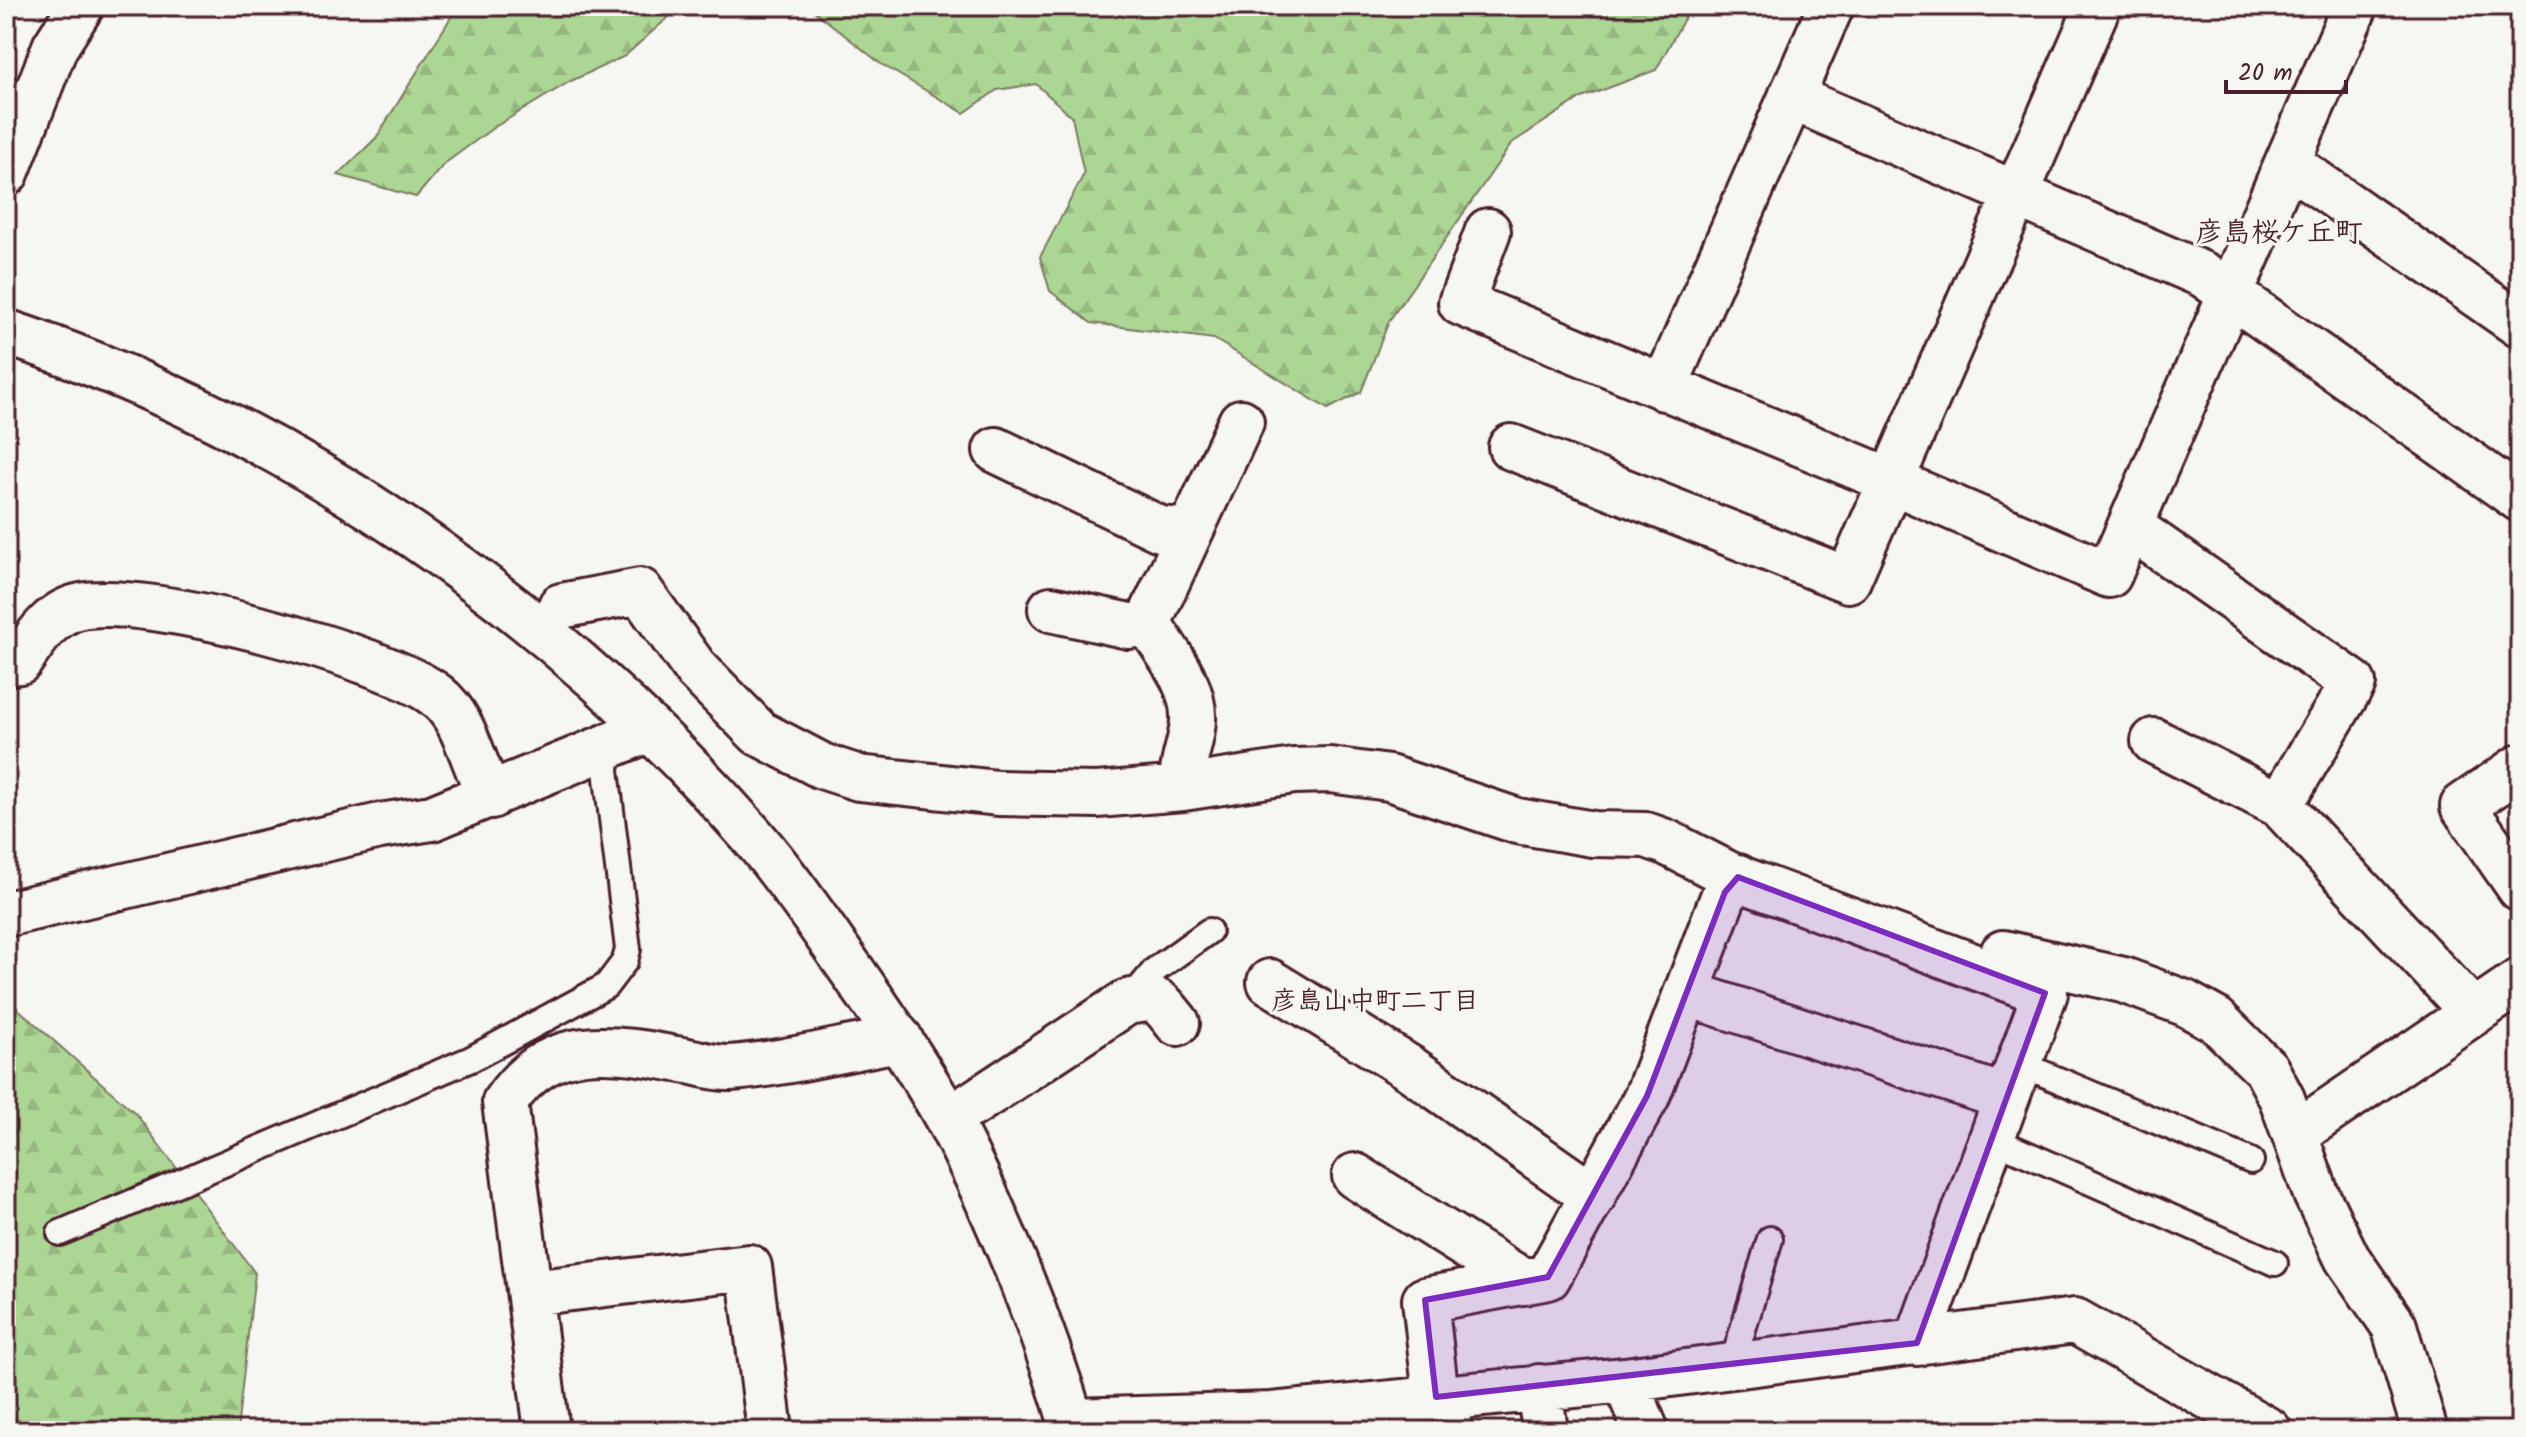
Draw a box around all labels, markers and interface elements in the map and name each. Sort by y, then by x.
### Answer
scale bar [2226,44,2346,94]
text: 20 m [2238,54,2293,93]
district label: 彦島桜ケ丘町 [2195,211,2363,256]
district label: 彦島山中町二丁目 [1271,981,1479,1023]

